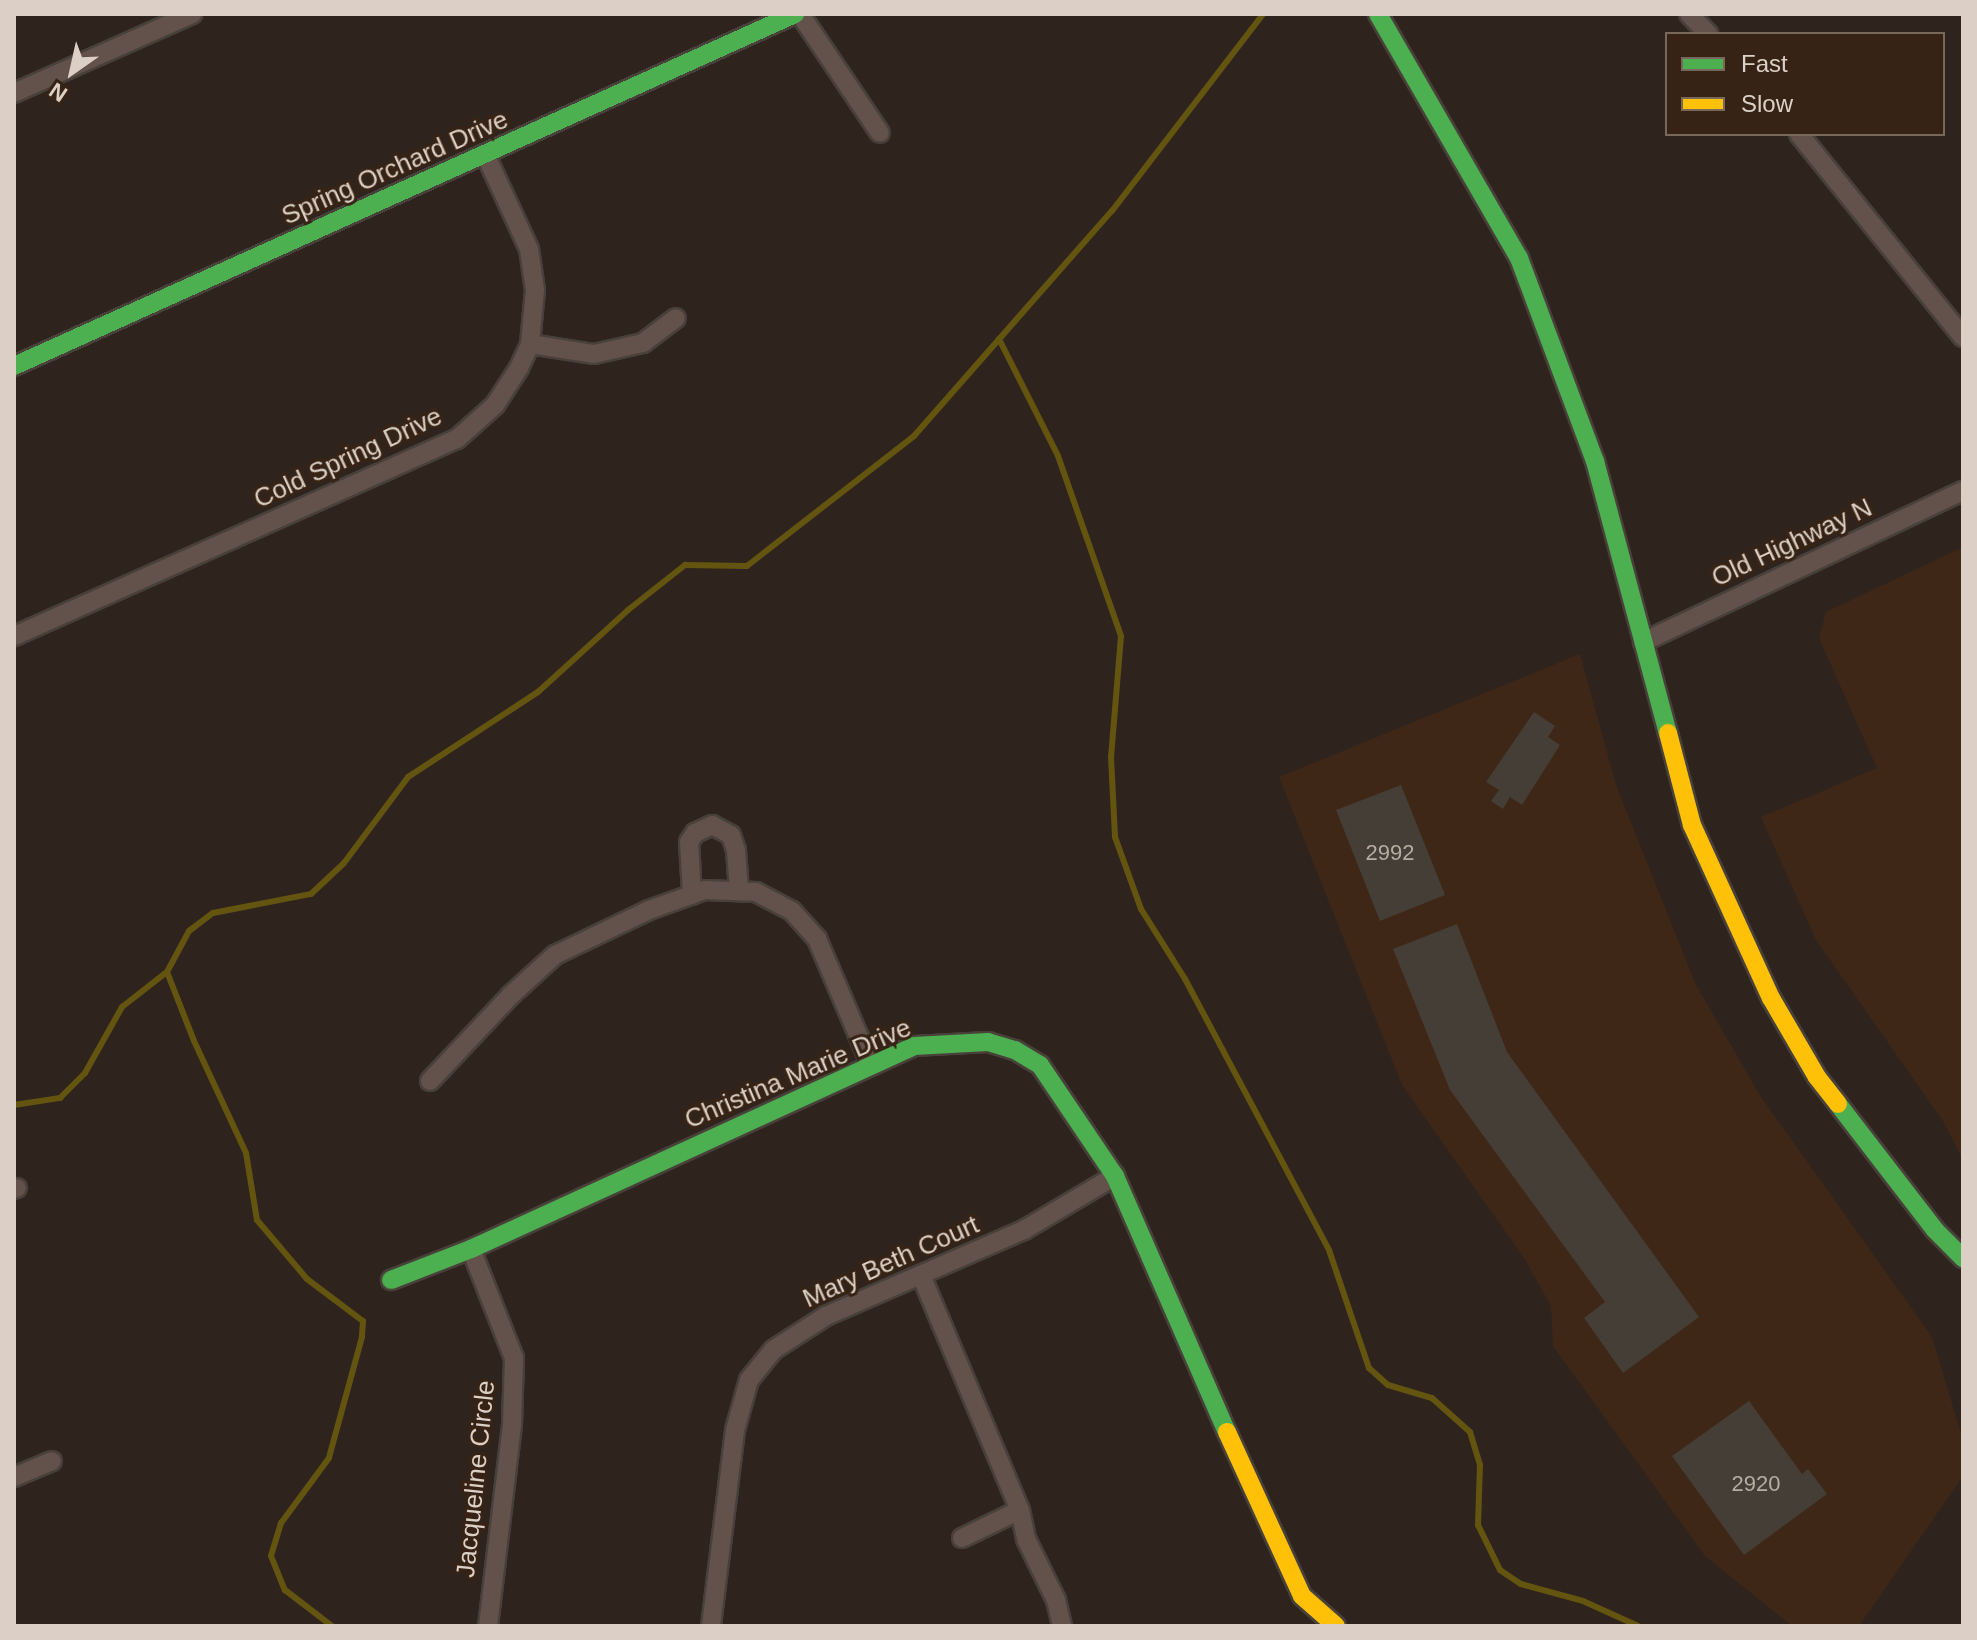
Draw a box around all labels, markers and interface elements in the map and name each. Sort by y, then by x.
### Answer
north arrow [32,32,112,112]
legend [1665,32,1945,136]
text: Fast [1741,50,1788,77]
text: N [45,78,72,107]
text: Slow [1741,90,1793,117]
street label: Spring Orchard Drive [277,104,513,232]
street label: Cold Spring Drive [249,401,447,515]
street label: Old Highway N [1707,492,1877,594]
house number: 2992 [1366,840,1414,866]
street label: Christina Marie Drive [680,1012,916,1136]
street label: Mary Beth Court [798,1209,984,1315]
street label: Jacqueline Circle [450,1379,502,1579]
house number: 2920 [1732,1471,1780,1497]

